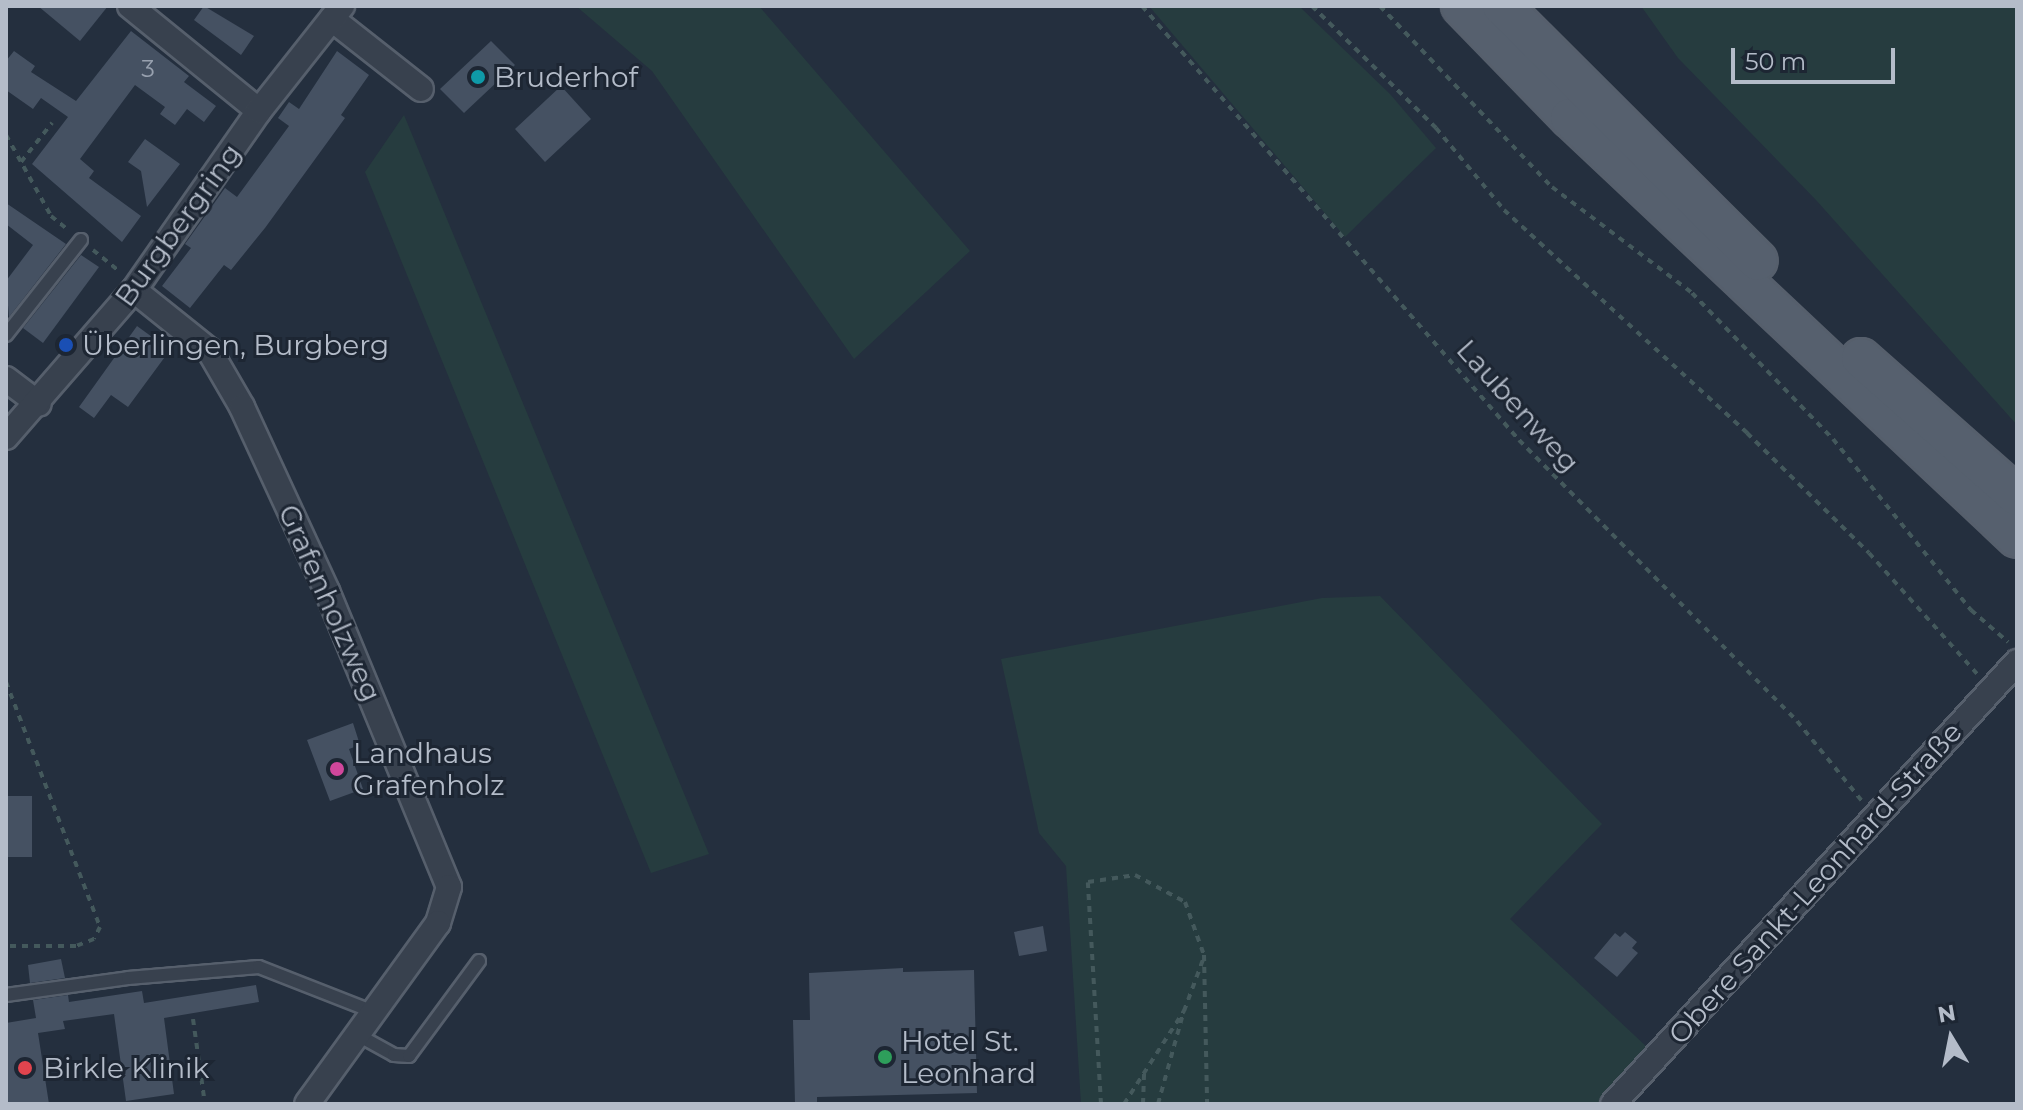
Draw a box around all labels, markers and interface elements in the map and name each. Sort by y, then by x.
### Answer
scale bar [1735,32,1899,82]
text: 50 m [1745,47,1806,76]
house number: 3 [141,55,155,83]
place label: Bruderhof [494,60,638,94]
marker: Bruderhof [469,68,487,86]
street label: Burgbergring [108,137,248,313]
place label: Überlingen, Burgberg [82,328,389,362]
street label: Laubenweg [1450,333,1586,479]
marker: Überlingen, Burgberg [57,336,75,354]
street label: Grafenholzweg [272,499,388,707]
street label: Obere Sankt-Leonhard-Straße [1661,715,1969,1051]
place label: Landhaus Grafenholz [353,736,505,802]
marker: Landhaus Grafenholz [328,760,346,778]
north arrow [1911,998,1991,1078]
text: N [1936,999,1958,1029]
place label: Hotel St. Leonhard [901,1024,1036,1090]
marker: Hotel St. Leonhard [876,1048,894,1066]
place label: Birkle Klinik [43,1051,209,1085]
marker: Birkle Klinik [14,1057,36,1079]

